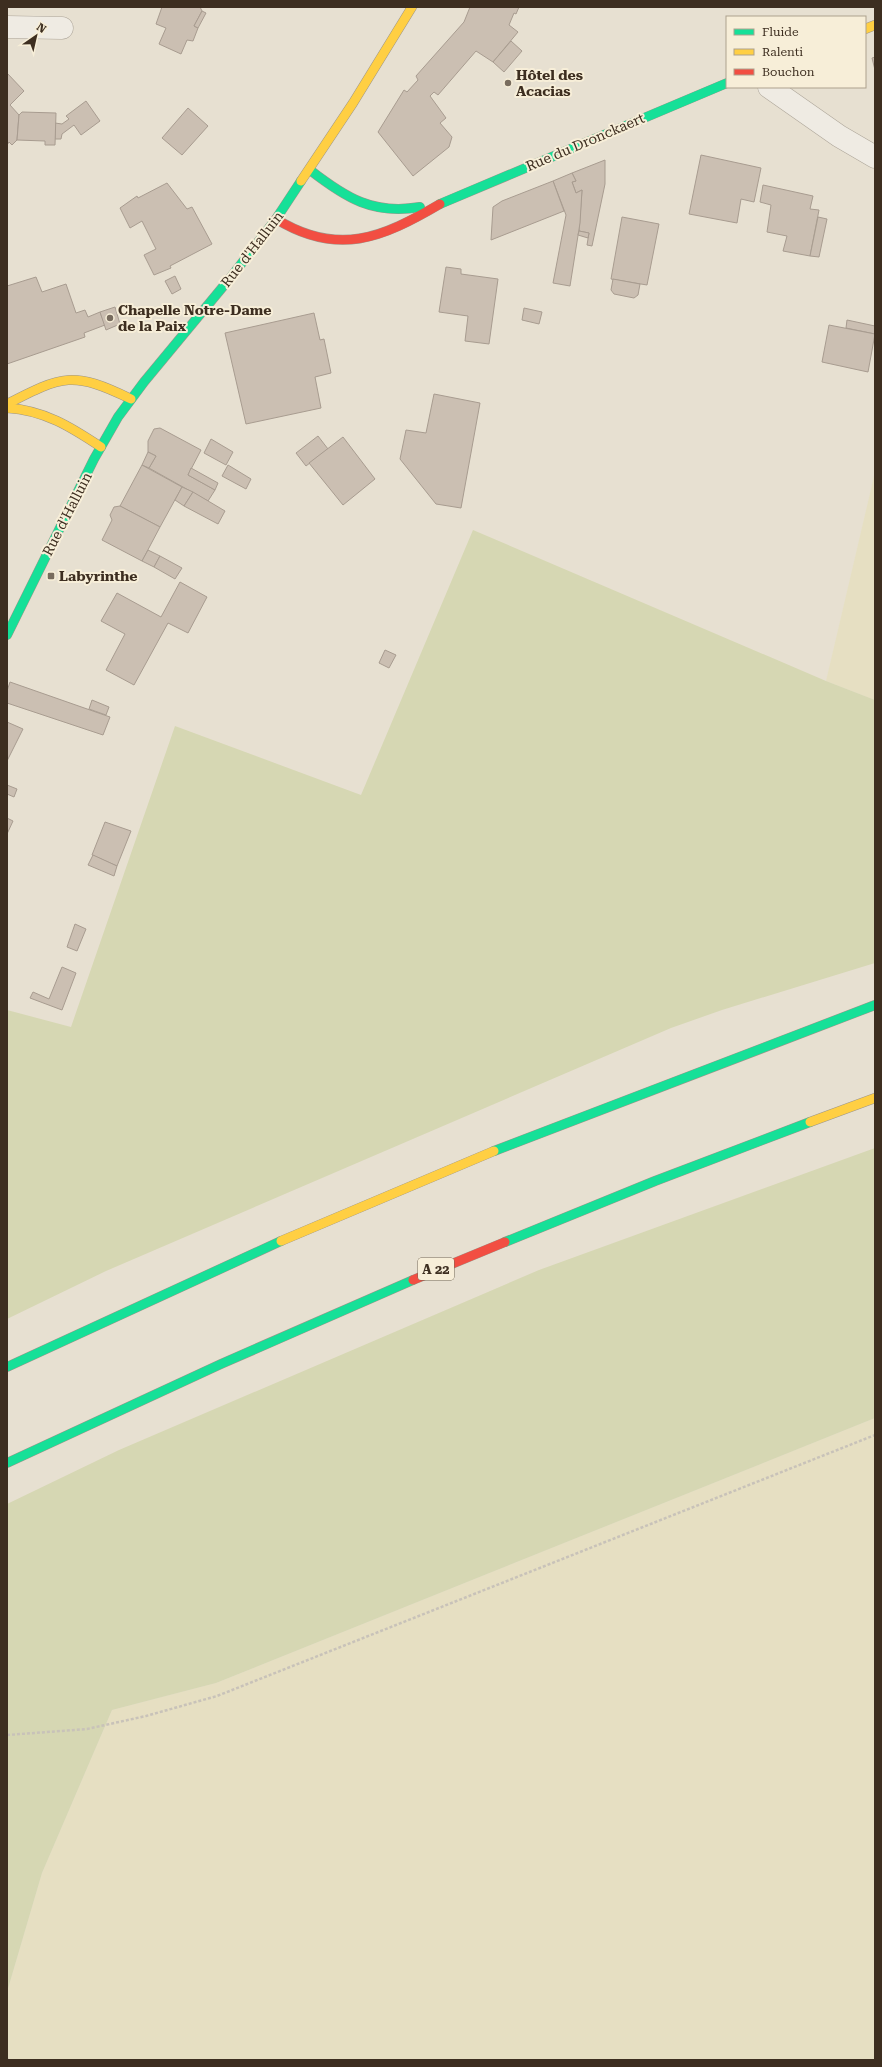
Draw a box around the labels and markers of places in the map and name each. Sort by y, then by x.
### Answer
place label: Hôtel des Acacias [516,67,583,99]
marker: Hôtel des Acacias [503,78,513,88]
place label: Chapelle Notre-Dame de la Paix [118,302,271,334]
marker: Chapelle Notre-Dame de la Paix [105,313,115,323]
place label: Labyrinthe [59,568,137,584]
marker: Labyrinthe [46,571,56,581]

